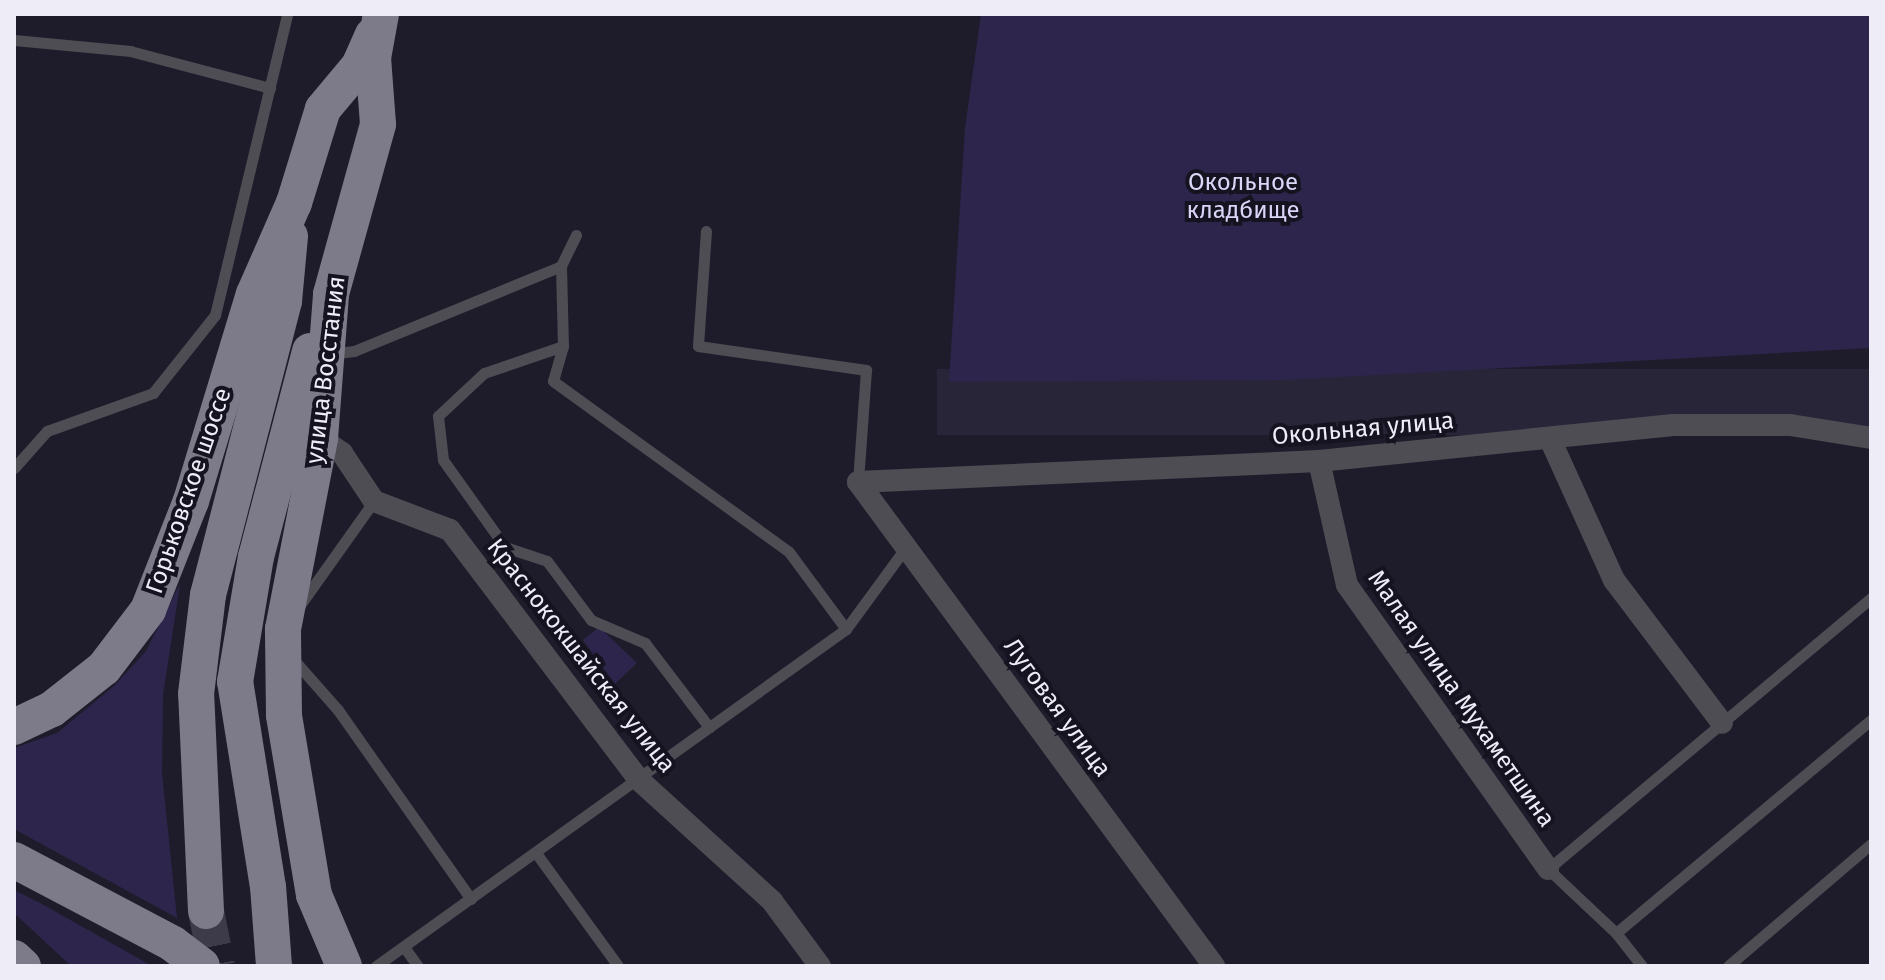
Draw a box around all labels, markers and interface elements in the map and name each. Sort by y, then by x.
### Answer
park label: Окольное кладбище [1187,169,1299,225]
street label: улица Восстания [300,274,352,466]
street label: Горьковское шоссе [140,384,238,598]
street label: Окольная улица [1271,407,1455,451]
street label: Краснококшайская улица [481,533,681,779]
street label: Малая улица Мухаметшина [1361,565,1561,833]
street label: Луговая улица [997,633,1117,783]

